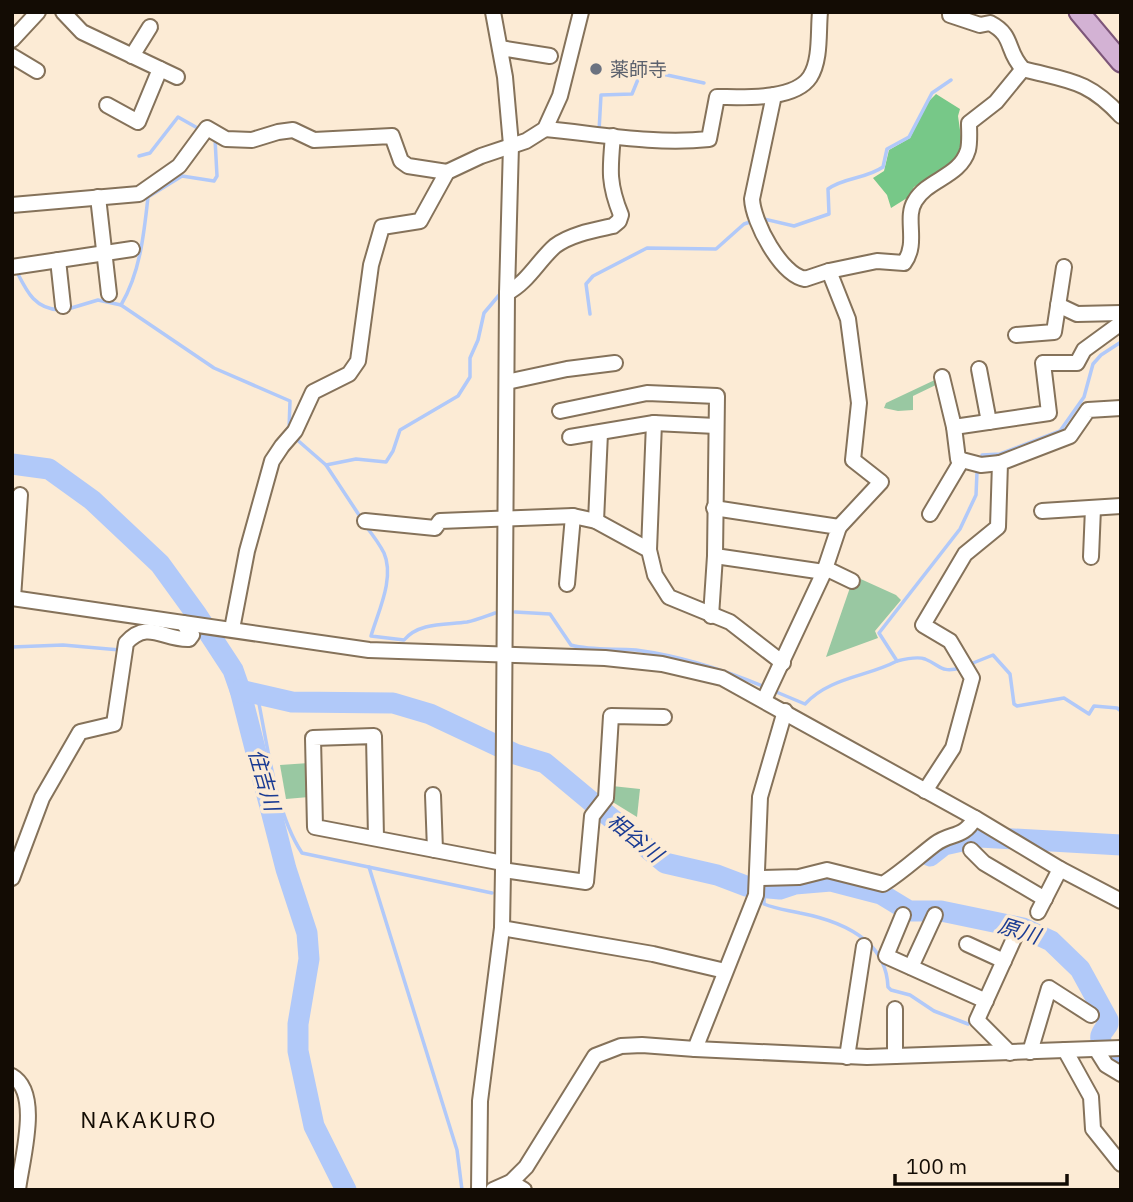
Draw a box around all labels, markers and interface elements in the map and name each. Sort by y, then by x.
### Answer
place label: 薬師寺 [610,57,667,81]
marker: 薬師寺 [588,61,604,77]
water label: 住吉川 [243,746,288,816]
water label: 相谷川 [602,807,670,869]
water label: 原川 [995,911,1045,950]
district label: NAKAKURO [80,1104,218,1134]
scale bar [895,1142,1066,1186]
text: 100 m [906,1152,967,1180]

